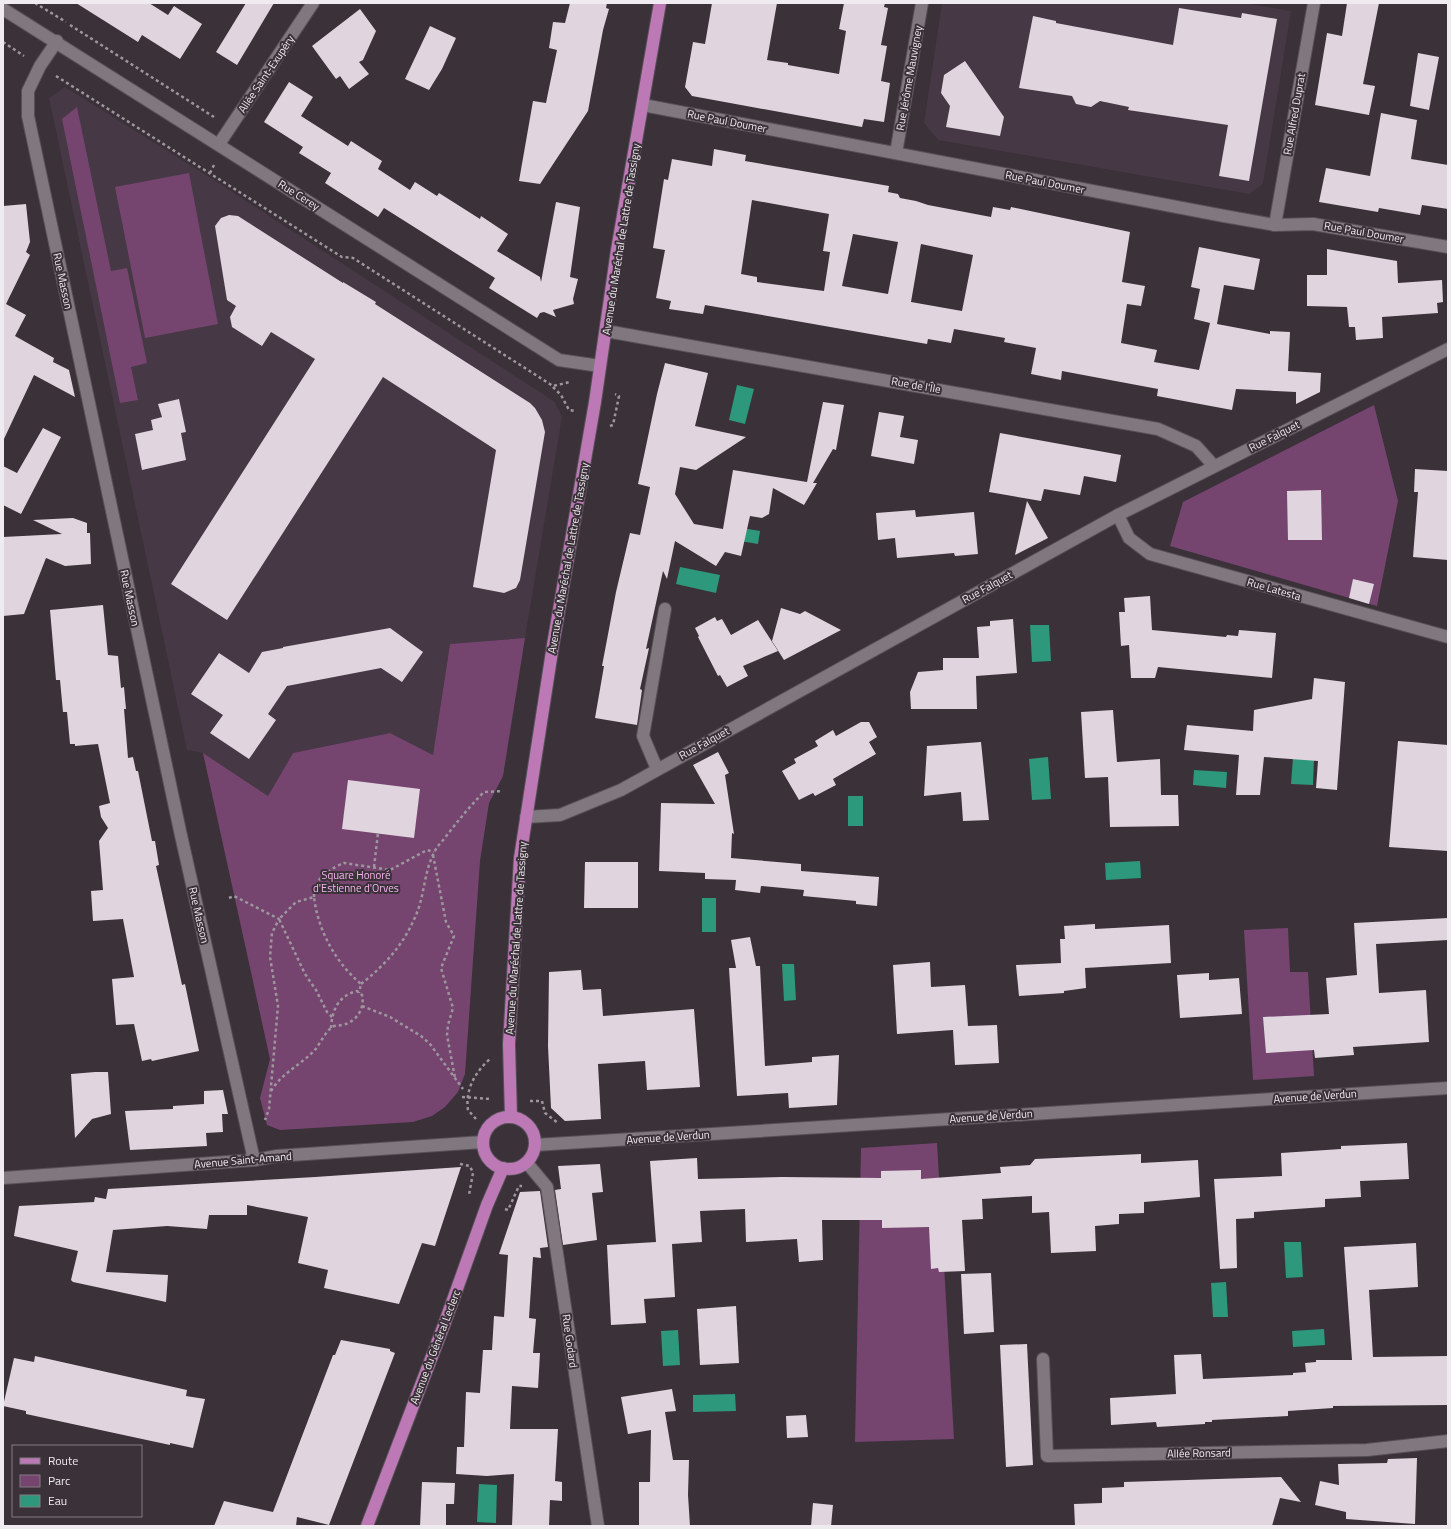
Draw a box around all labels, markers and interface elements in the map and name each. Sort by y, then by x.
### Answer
street label: Rue Jérôme Mauvigney [892,23,926,132]
street label: Allée Saint-Exupéry [234,31,298,116]
street label: Rue Alfred Duprat [1279,72,1309,156]
street label: Rue Paul Doumer [686,105,768,137]
street label: Avenue du Maréchal de Lattre de Tassigny [598,141,644,336]
street label: Rue Paul Doumer [1004,166,1086,198]
street label: Rue Cerey [275,176,324,214]
street label: Rue Paul Doumer [1323,217,1405,247]
street label: Rue Masson [49,251,77,311]
street label: Rue de l'Île [890,373,942,397]
street label: Rue Falquet [1246,416,1302,456]
street label: Avenue du Maréchal de Lattre de Tassigny [543,461,593,655]
street label: Rue Falquet [959,567,1015,607]
street label: Rue Masson [116,568,144,628]
street label: Rue Latesta [1245,574,1303,604]
street label: Rue Falquet [676,723,732,763]
street label: Avenue du Maréchal de Lattre de Tassigny [501,840,531,1035]
park label: Square Honoré d'Estienne d'Orves [313,867,399,896]
street label: Rue Masson [185,885,213,945]
street label: Avenue de Verdun [1273,1085,1357,1107]
street label: Avenue de Verdun [949,1105,1033,1127]
street label: Avenue de Verdun [626,1126,710,1148]
street label: Avenue Saint-Amand [194,1148,293,1172]
street label: Avenue du Général Leclerc [406,1287,464,1406]
street label: Rue Godard [558,1313,582,1369]
street label: Allée Ronsard [1167,1444,1231,1462]
legend [12,1445,142,1517]
text: Route [48,1451,78,1470]
text: Parc [48,1471,70,1490]
text: Eau [48,1491,67,1510]

